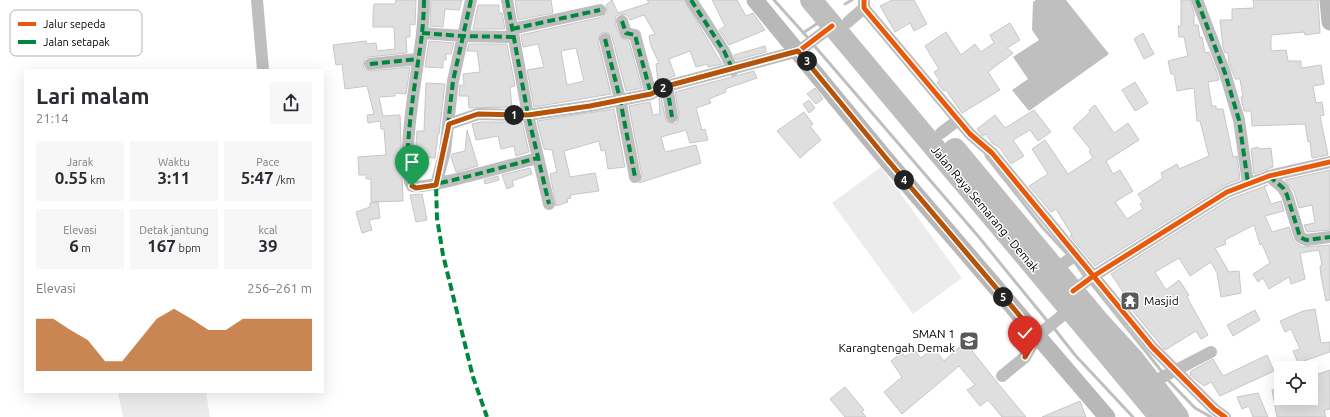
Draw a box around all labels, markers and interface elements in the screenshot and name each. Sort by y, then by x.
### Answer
legend [10,10,142,56]
text: Jalur sepeda [43,18,105,30]
text: Jalan setapak [43,36,110,48]
pin: 3 [797,51,817,71]
text: 3 [804,55,810,67]
pin: 2 [653,78,673,98]
button: share [270,82,312,124]
text: 2 [660,82,666,94]
text: Lari malam [36,83,149,108]
pin: 1 [504,105,524,125]
text: 1 [511,109,517,121]
text: 21:14 [36,111,69,125]
street label: Jalan Raya Semarang - Demak [929,143,1042,274]
pin [395,145,429,186]
icon: arrive [401,151,423,173]
text: Jarak [67,156,93,168]
text: Waktu [158,156,190,168]
text: Pace [256,156,280,168]
text: 0.55 [55,168,88,187]
text: 3:11 [158,168,190,187]
text: 5:47 [241,168,274,187]
pin: 4 [894,170,914,190]
text: km [88,174,105,186]
text: /km [274,174,295,186]
text: 4 [901,174,907,186]
text: Elevasi [63,224,97,236]
text: Detak jantung [139,224,209,236]
text: kcal [259,224,278,236]
text: 6 [69,236,79,255]
text: 167 [147,236,176,255]
text: 39 [258,236,278,255]
text: m [79,242,91,254]
text: bpm [176,242,201,254]
text: Elevasi [36,281,76,295]
text: 256–261 m [247,281,312,295]
pin: 5 [993,287,1013,307]
temple icon: Masjid [1119,290,1141,312]
text: 5 [1000,291,1006,303]
place label: Masjid [1144,294,1179,307]
pin [1008,316,1042,357]
icon: check [1014,322,1036,344]
place label: SMAN 1 Karangtengah Demak [839,327,955,354]
school or university icon: SMAN 1 Karangtengah Demak [958,330,980,352]
map controls [1274,361,1318,405]
button: locate [1274,361,1318,405]

